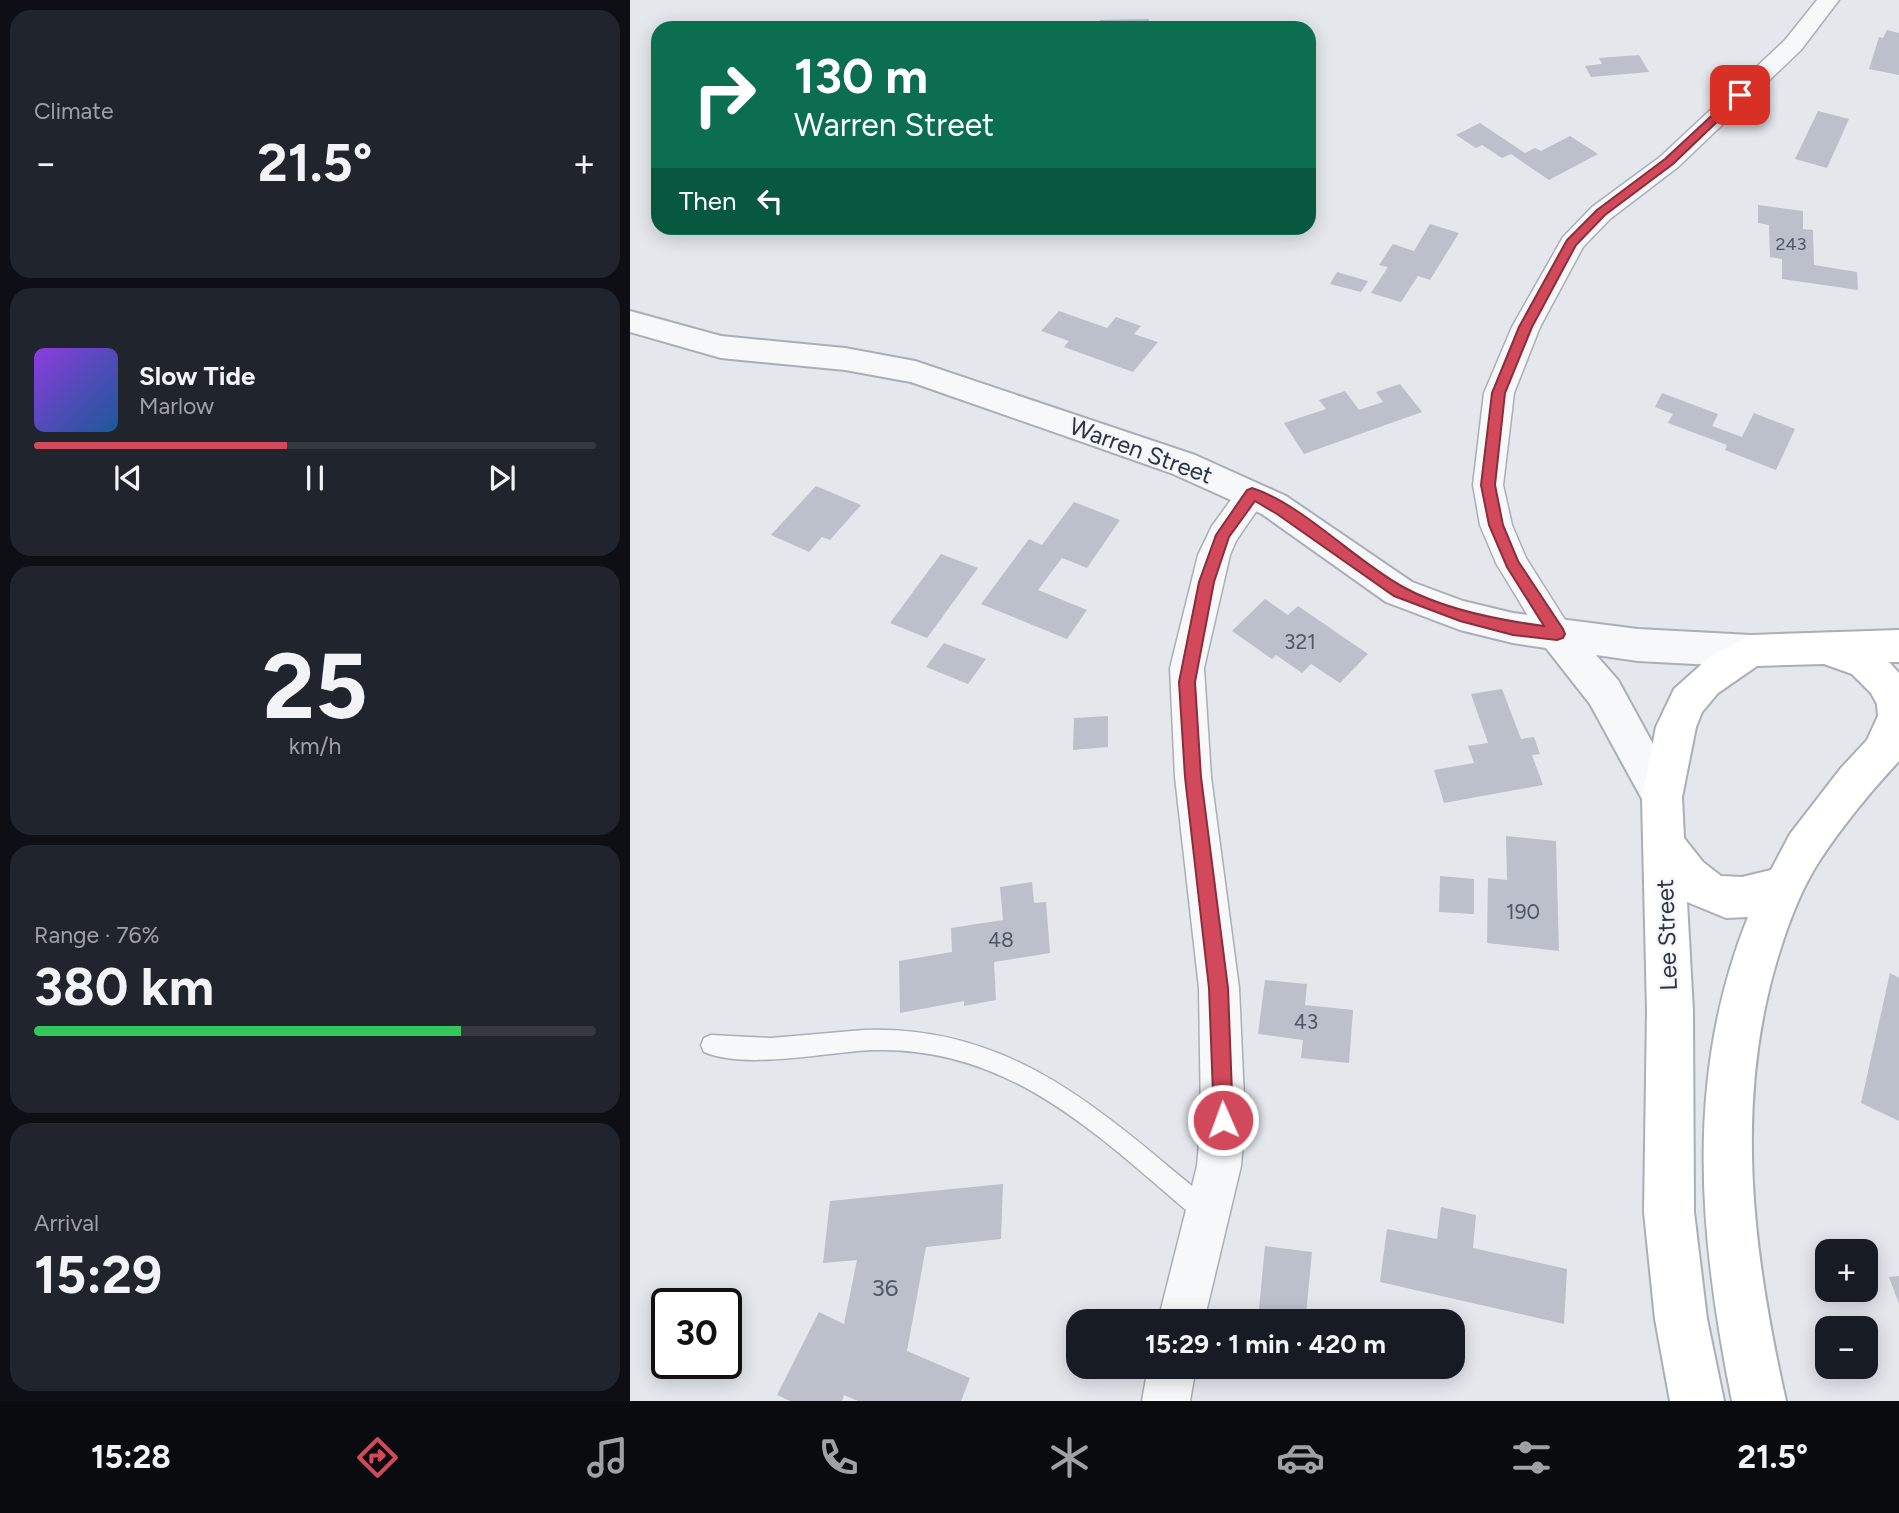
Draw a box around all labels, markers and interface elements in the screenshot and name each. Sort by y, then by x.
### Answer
text: 130 m [794,46,928,105]
icon: right [679,49,770,140]
pin [1710,65,1770,125]
icon: arrive [1721,76,1759,114]
text: Climate [34,97,113,125]
text: Warren Street [794,106,994,144]
text: 21.5° [258,132,372,194]
text: − [34,140,58,186]
text: + [572,140,596,186]
icon: left [751,182,789,220]
text: Then [679,185,737,217]
house number: 243 [1775,233,1807,255]
text: Slow Tide [139,360,255,392]
text: Marlow [139,392,214,420]
street label: Warren Street [1066,411,1217,490]
icon: previous [109,459,147,497]
icon: pause [296,459,334,497]
icon: next [483,459,521,497]
house number: 321 [1284,629,1316,654]
text: 25 [262,632,368,741]
text: km/h [289,732,341,760]
street label: Lee Street [1650,879,1683,991]
house number: 190 [1506,899,1540,924]
text: Range · 76% [34,921,160,949]
house number: 48 [988,927,1014,952]
text: 380 km [34,956,214,1018]
house number: 43 [1294,1009,1318,1034]
position arrow [1186,1083,1260,1157]
text: Arrival [34,1209,99,1237]
map controls [1815,1239,1878,1379]
button: + [1815,1239,1878,1302]
text: 15:29 [34,1244,162,1306]
house number: 36 [872,1273,898,1302]
speed limit sign: 30 [651,1288,742,1379]
button: − [1815,1316,1878,1379]
text: 15:29 · 1 min · 420 m [1145,1328,1386,1360]
icon: directions [353,1433,402,1482]
icon: music [583,1433,632,1482]
icon: phone [814,1433,863,1482]
icon: climate [1045,1433,1094,1482]
icon: car [1276,1433,1325,1482]
icon: filters [1507,1433,1556,1482]
text: 15:28 [91,1438,171,1476]
text: 21.5° [1737,1438,1808,1476]

